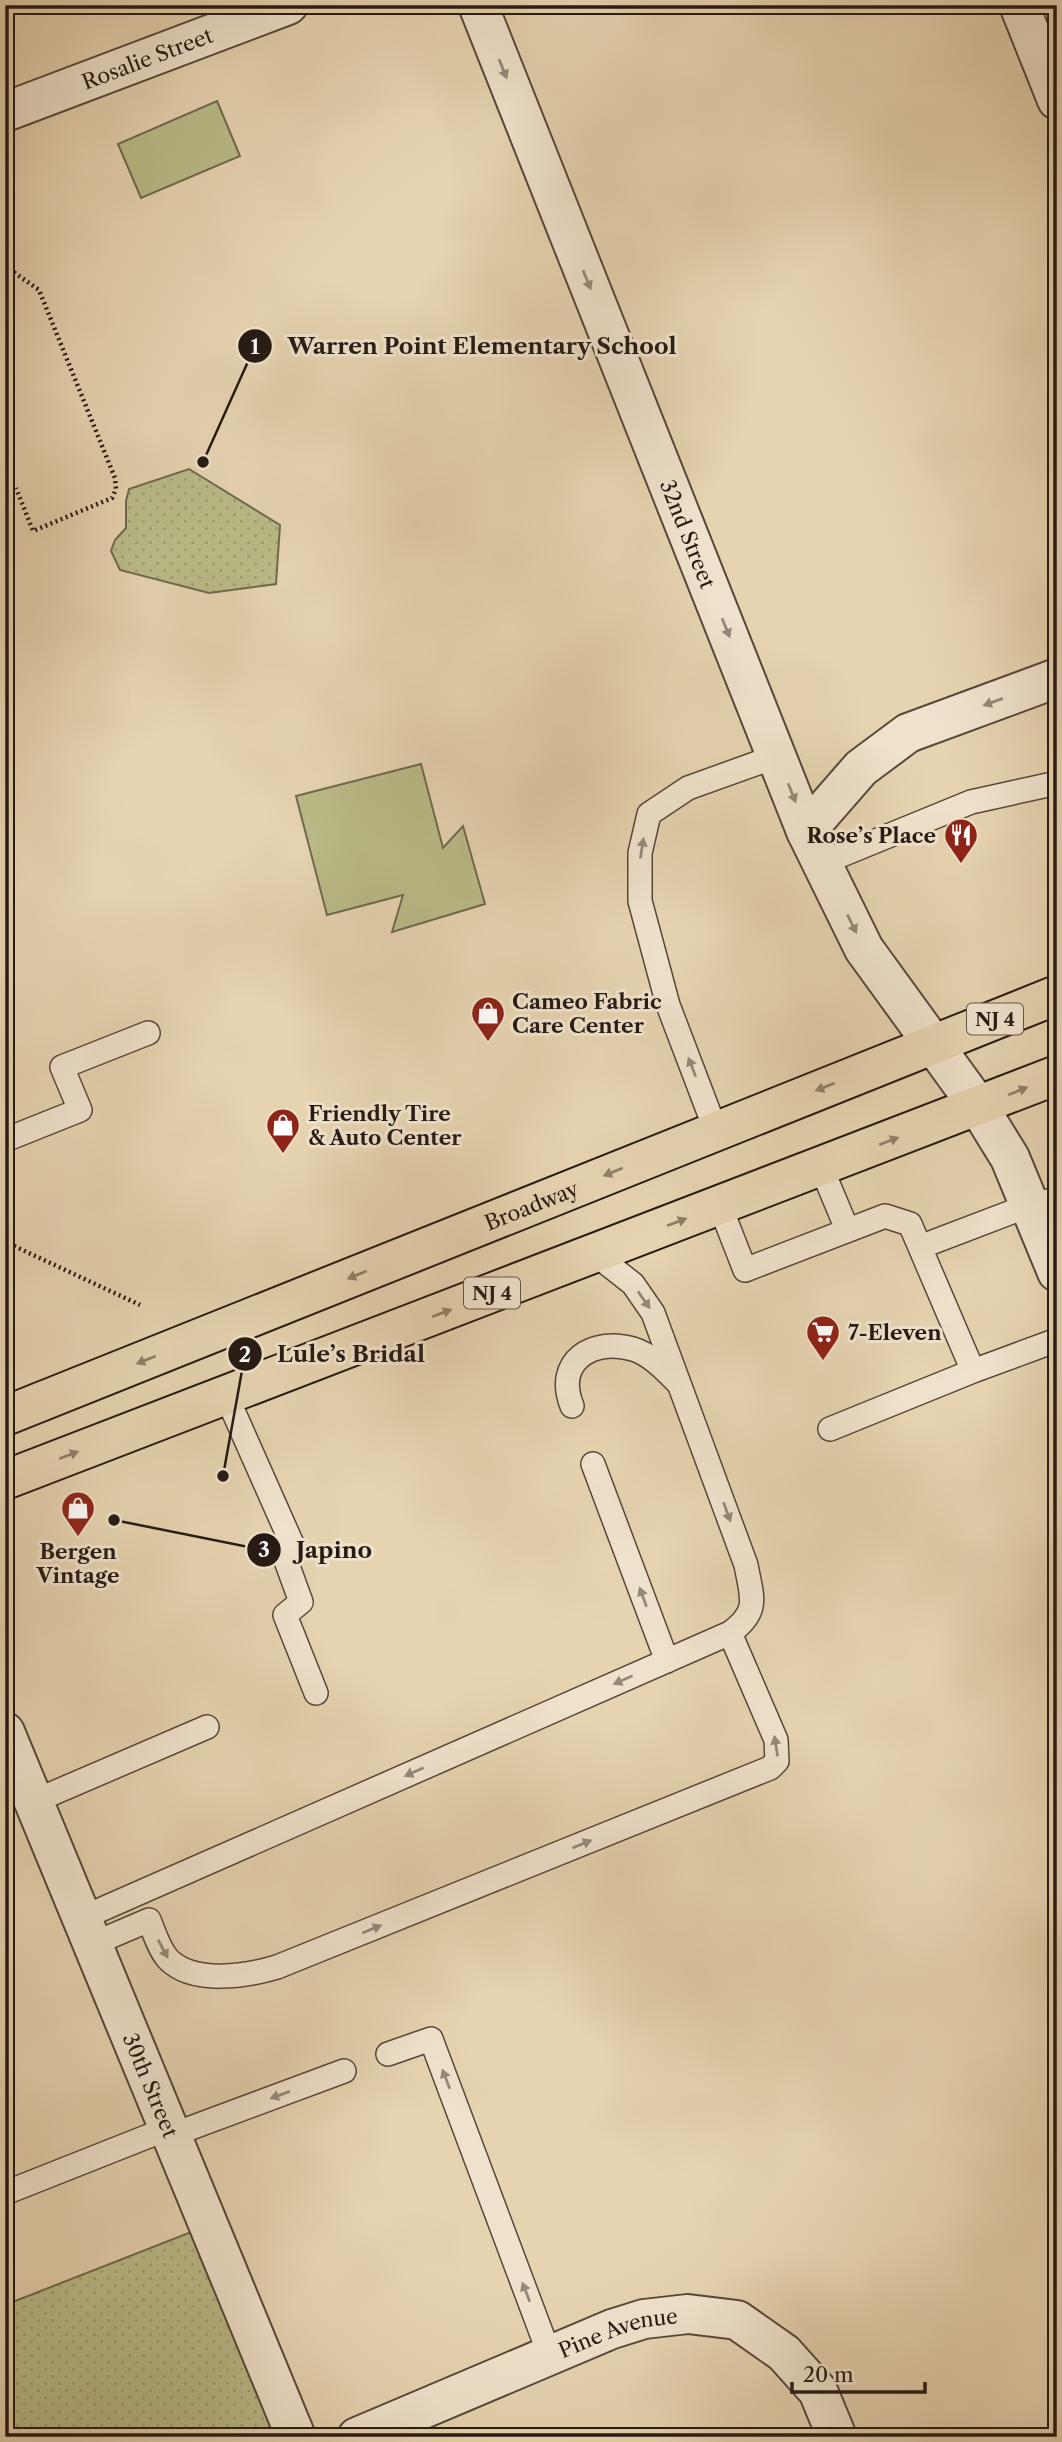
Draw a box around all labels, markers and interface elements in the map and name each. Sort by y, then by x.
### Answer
street label: Rosalie Street [78,22,217,94]
one-way arrow [497,58,508,79]
one-way arrow [582,270,593,291]
callout: Warren Point Elementary School [238,324,691,368]
text: Warren Point Elementary School [286,332,677,360]
text: 1 [250,334,260,359]
street label: 32nd Street [655,476,721,592]
one-way arrow [720,618,731,639]
one-way arrow [982,696,1003,707]
one-way arrow [786,783,797,804]
restaurant icon: Rose’s Place [942,816,980,865]
place label: Rose’s Place [806,823,936,848]
one-way arrow [637,837,648,859]
one-way arrow [847,914,858,934]
place label: Cameo Fabric Care Center [512,989,662,1038]
shop icon: Cameo Fabric Care Center [469,994,507,1043]
road number: NJ 4 [967,1004,1023,1035]
one-way arrow [687,1057,698,1078]
one-way arrow [814,1082,835,1093]
one-way arrow [1007,1085,1028,1096]
place label: Friendly Tire & Auto Center [308,1101,462,1150]
shop icon: Friendly Tire & Auto Center [264,1106,302,1155]
one-way arrow [879,1135,900,1146]
one-way arrow [603,1167,624,1178]
street label: Broadway [481,1175,582,1235]
one-way arrow [666,1217,687,1228]
one-way arrow [346,1270,367,1281]
road number: NJ 4 [464,1278,520,1308]
one-way arrow [637,1291,651,1309]
one-way arrow [431,1307,452,1318]
supermarket icon: 7-Eleven [804,1313,842,1362]
place label: 7-Eleven [848,1320,942,1345]
callout: Lule’s Bridal [228,1332,439,1376]
text: Lule’s Bridal [277,1340,425,1368]
text: 2 [239,1342,251,1367]
one-way arrow [135,1354,156,1365]
one-way arrow [59,1450,80,1461]
shop icon: Bergen Vintage [59,1489,97,1538]
one-way arrow [721,1501,732,1522]
callout: Japino [247,1528,386,1572]
text: Japino [292,1536,372,1564]
text: 3 [258,1537,270,1562]
place label: Bergen Vintage [36,1539,120,1588]
one-way arrow [637,1586,648,1607]
one-way arrow [612,1675,633,1686]
one-way arrow [770,1735,781,1757]
one-way arrow [404,1767,425,1778]
one-way arrow [572,1838,593,1849]
one-way arrow [361,1924,382,1935]
one-way arrow [157,1939,168,1959]
street label: 30th Street [118,2029,184,2142]
one-way arrow [440,2068,451,2089]
one-way arrow [269,2090,290,2101]
one-way arrow [520,2281,531,2302]
street label: Pine Avenue [554,2303,679,2363]
scale bar [792,2351,926,2395]
text: 20 m [803,2362,854,2387]

